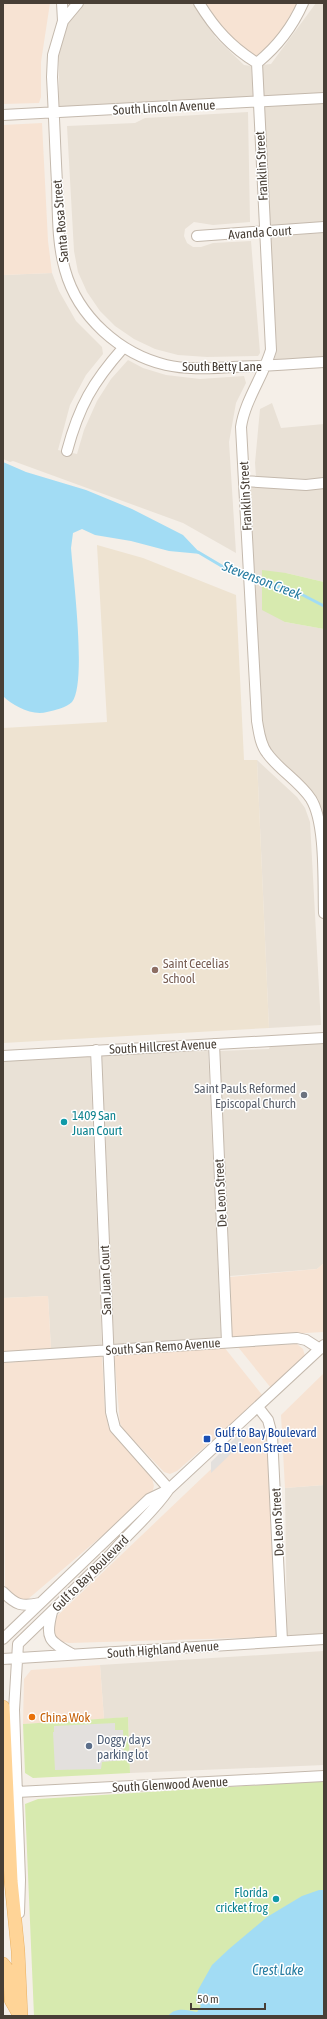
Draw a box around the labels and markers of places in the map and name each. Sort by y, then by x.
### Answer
place label: Saint Cecelias School [163,956,229,986]
marker: Saint Cecelias School [150,965,160,975]
place label: Saint Pauls Reformed Episcopal Church [194,1081,296,1111]
marker: Saint Pauls Reformed Episcopal Church [299,1090,309,1100]
place label: 1409 San Juan Court [72,1108,123,1138]
marker: 1409 San Juan Court [59,1117,69,1127]
place label: Gulf to Bay Boulevard & De Leon Street [215,1425,317,1455]
marker: Gulf to Bay Boulevard & De Leon Street [202,1434,212,1444]
place label: China Wok [40,1710,90,1725]
marker: China Wok [27,1712,37,1722]
place label: Doggy days parking lot [97,1732,151,1762]
marker: Doggy days parking lot [84,1741,94,1751]
place label: Florida cricket frog [216,1885,268,1915]
marker: Florida cricket frog [271,1894,281,1904]

